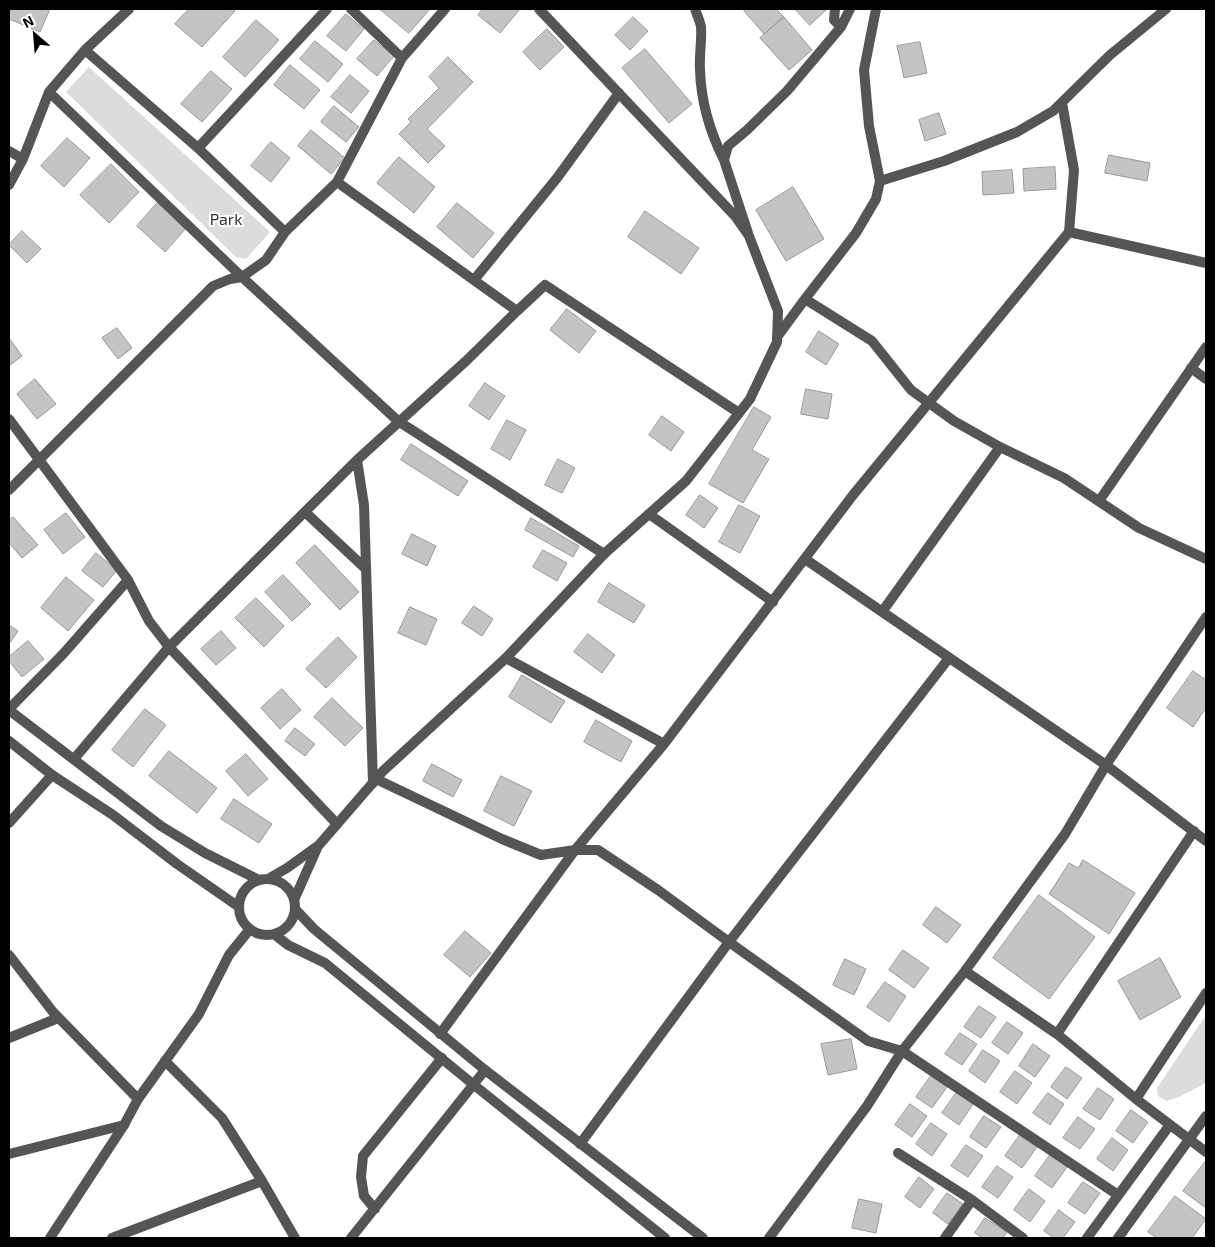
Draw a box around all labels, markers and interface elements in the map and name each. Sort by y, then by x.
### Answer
north arrow [10,10,60,60]
text: N [20,11,36,31]
park label: Park [210,210,242,230]

